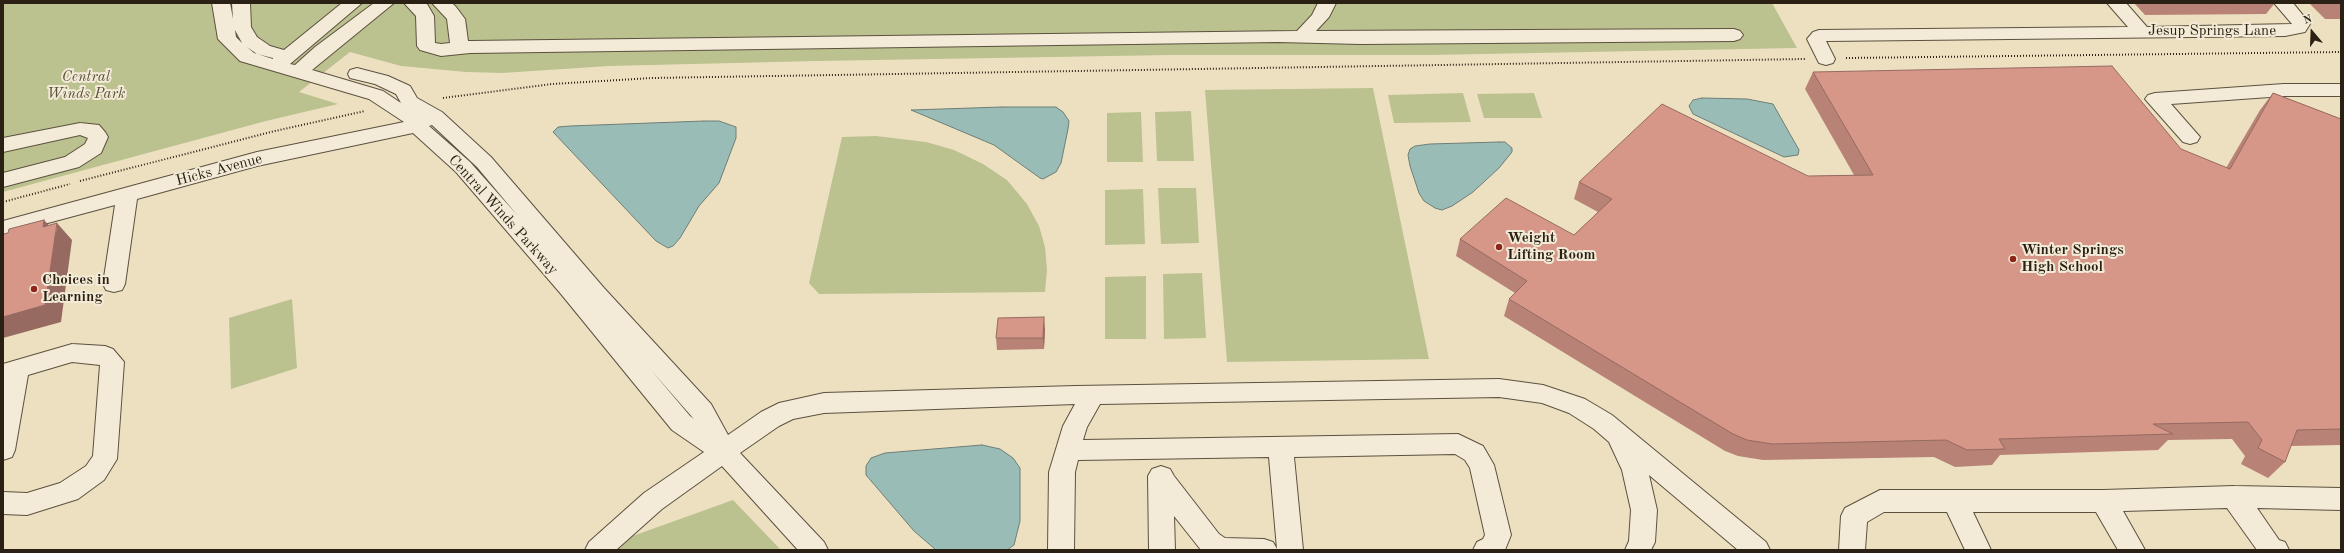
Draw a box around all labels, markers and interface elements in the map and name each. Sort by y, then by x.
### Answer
north arrow [2292,12,2332,52]
text: N [2302,14,2314,27]
street label: Jesup Springs Lane [2148,22,2276,40]
park label: Central Winds Park [47,68,125,103]
street label: Hicks Avenue [174,150,264,190]
street label: Central Winds Parkway [444,151,562,279]
place label: Weight Lifting Room [1507,229,1596,264]
place label: Winter Springs High School [2021,241,2124,276]
marker: Weight Lifting Room [1494,242,1504,252]
marker: Winter Springs High School [2008,254,2018,264]
place label: Choices in Learning [42,271,110,306]
marker: Choices in Learning [29,284,39,294]

